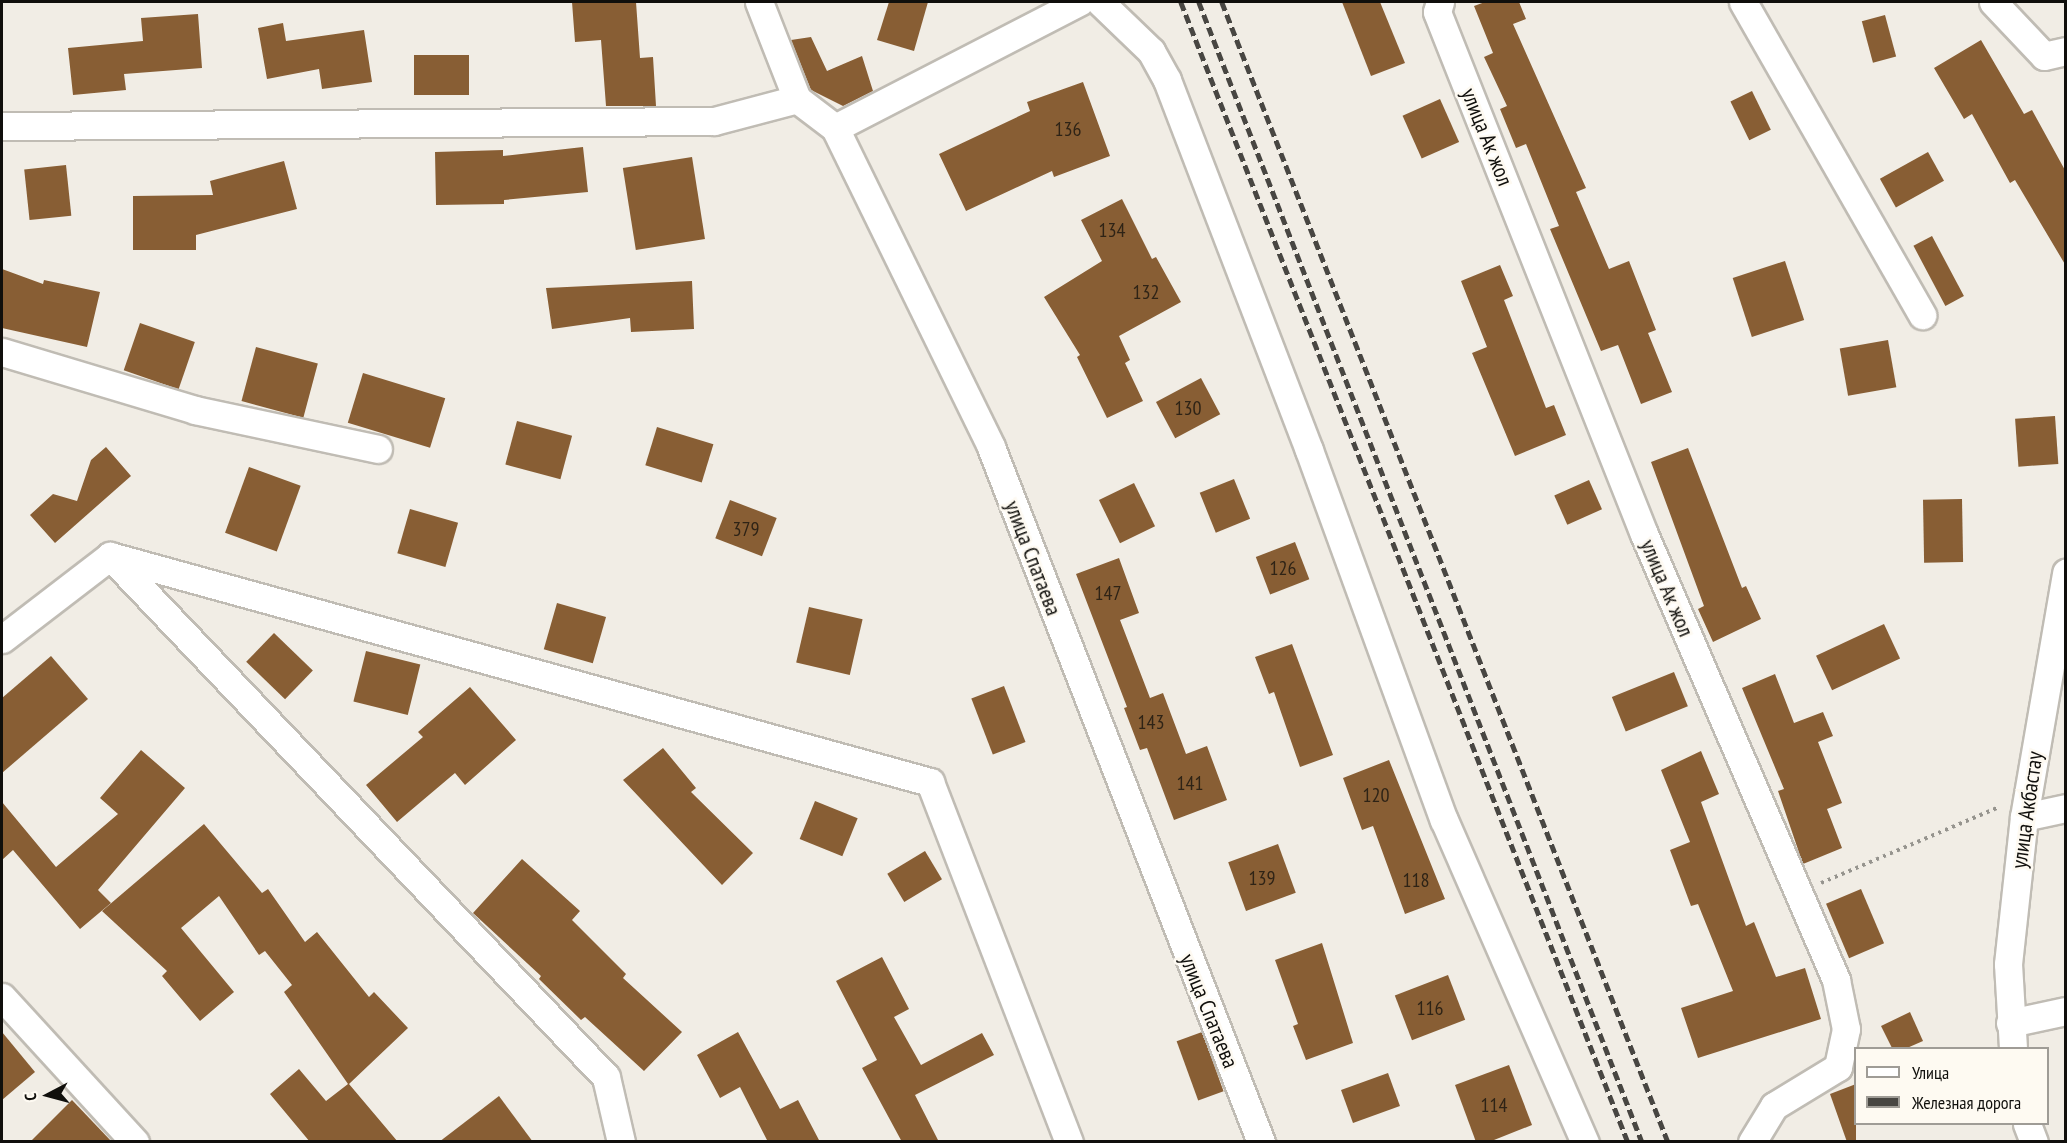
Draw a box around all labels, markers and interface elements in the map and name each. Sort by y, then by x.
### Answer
street label: улица Ак жол [1455,84,1519,190]
house number: 136 [1055,117,1081,141]
house number: 134 [1099,218,1125,242]
house number: 132 [1133,280,1159,304]
house number: 130 [1175,396,1201,420]
street label: улица Спатаева [999,497,1067,619]
house number: 379 [733,517,759,541]
street label: улица Ак жол [1635,535,1699,641]
house number: 126 [1270,556,1296,580]
house number: 147 [1095,581,1121,605]
house number: 143 [1138,710,1164,734]
street label: улица Акбастау [2006,749,2048,871]
house number: 141 [1177,771,1203,795]
house number: 120 [1363,783,1389,807]
house number: 139 [1249,866,1275,890]
house number: 118 [1403,868,1429,892]
street label: улица Спатаева [1174,950,1244,1072]
house number: 116 [1417,996,1443,1020]
legend [1854,1047,2049,1125]
text: Улица [1912,1061,1949,1084]
north arrow [18,1065,78,1125]
text: Железная дорога [1912,1091,2021,1114]
text: С [20,1092,40,1102]
house number: 114 [1481,1093,1507,1117]

